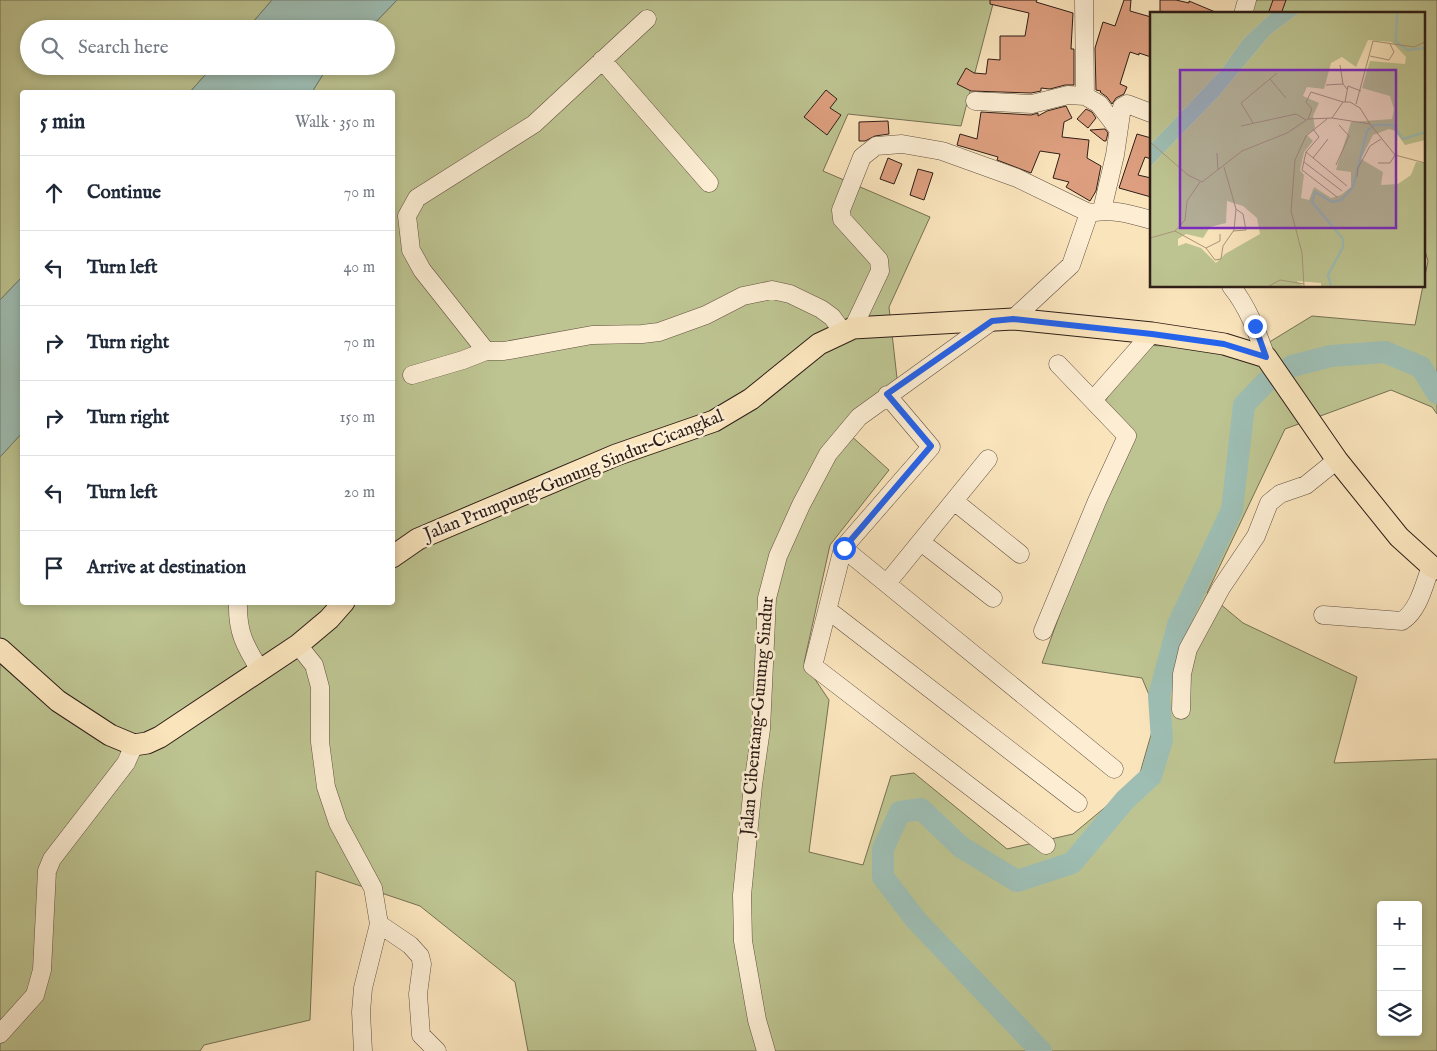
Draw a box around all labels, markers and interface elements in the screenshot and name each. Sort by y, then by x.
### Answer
inset map [1150,12,1424,288]
search box [20,20,395,75]
icon: search [38,34,66,62]
text: Search here [78,36,169,60]
text: 5 min [40,109,85,136]
text: Walk · 350 m [295,113,375,133]
icon: ahead [40,179,68,207]
text: Continue [87,181,161,205]
text: 70 m [344,183,375,203]
icon: left [40,254,68,282]
text: Turn left [87,256,158,280]
text: 40 m [343,258,375,278]
route end [1244,315,1267,338]
icon: right [40,329,68,357]
text: Turn right [87,331,169,355]
text: 70 m [344,333,375,353]
icon: right [40,404,68,432]
street label: Jalan Prumpung–Gunung Sindur–Cicangkal [419,405,727,548]
text: Turn right [87,406,169,430]
text: 150 m [340,408,375,428]
icon: left [40,479,68,507]
text: Turn left [87,481,158,505]
text: 20 m [344,483,375,503]
route start [833,537,856,560]
icon: arrive [40,554,68,582]
text: Arrive at destination [87,556,246,580]
street label: Jalan Cibentang–Gunung Sindur [736,595,780,839]
map controls [1377,901,1422,1036]
button: + [1377,901,1422,946]
button: − [1377,946,1422,991]
button: layers [1377,991,1422,1036]

